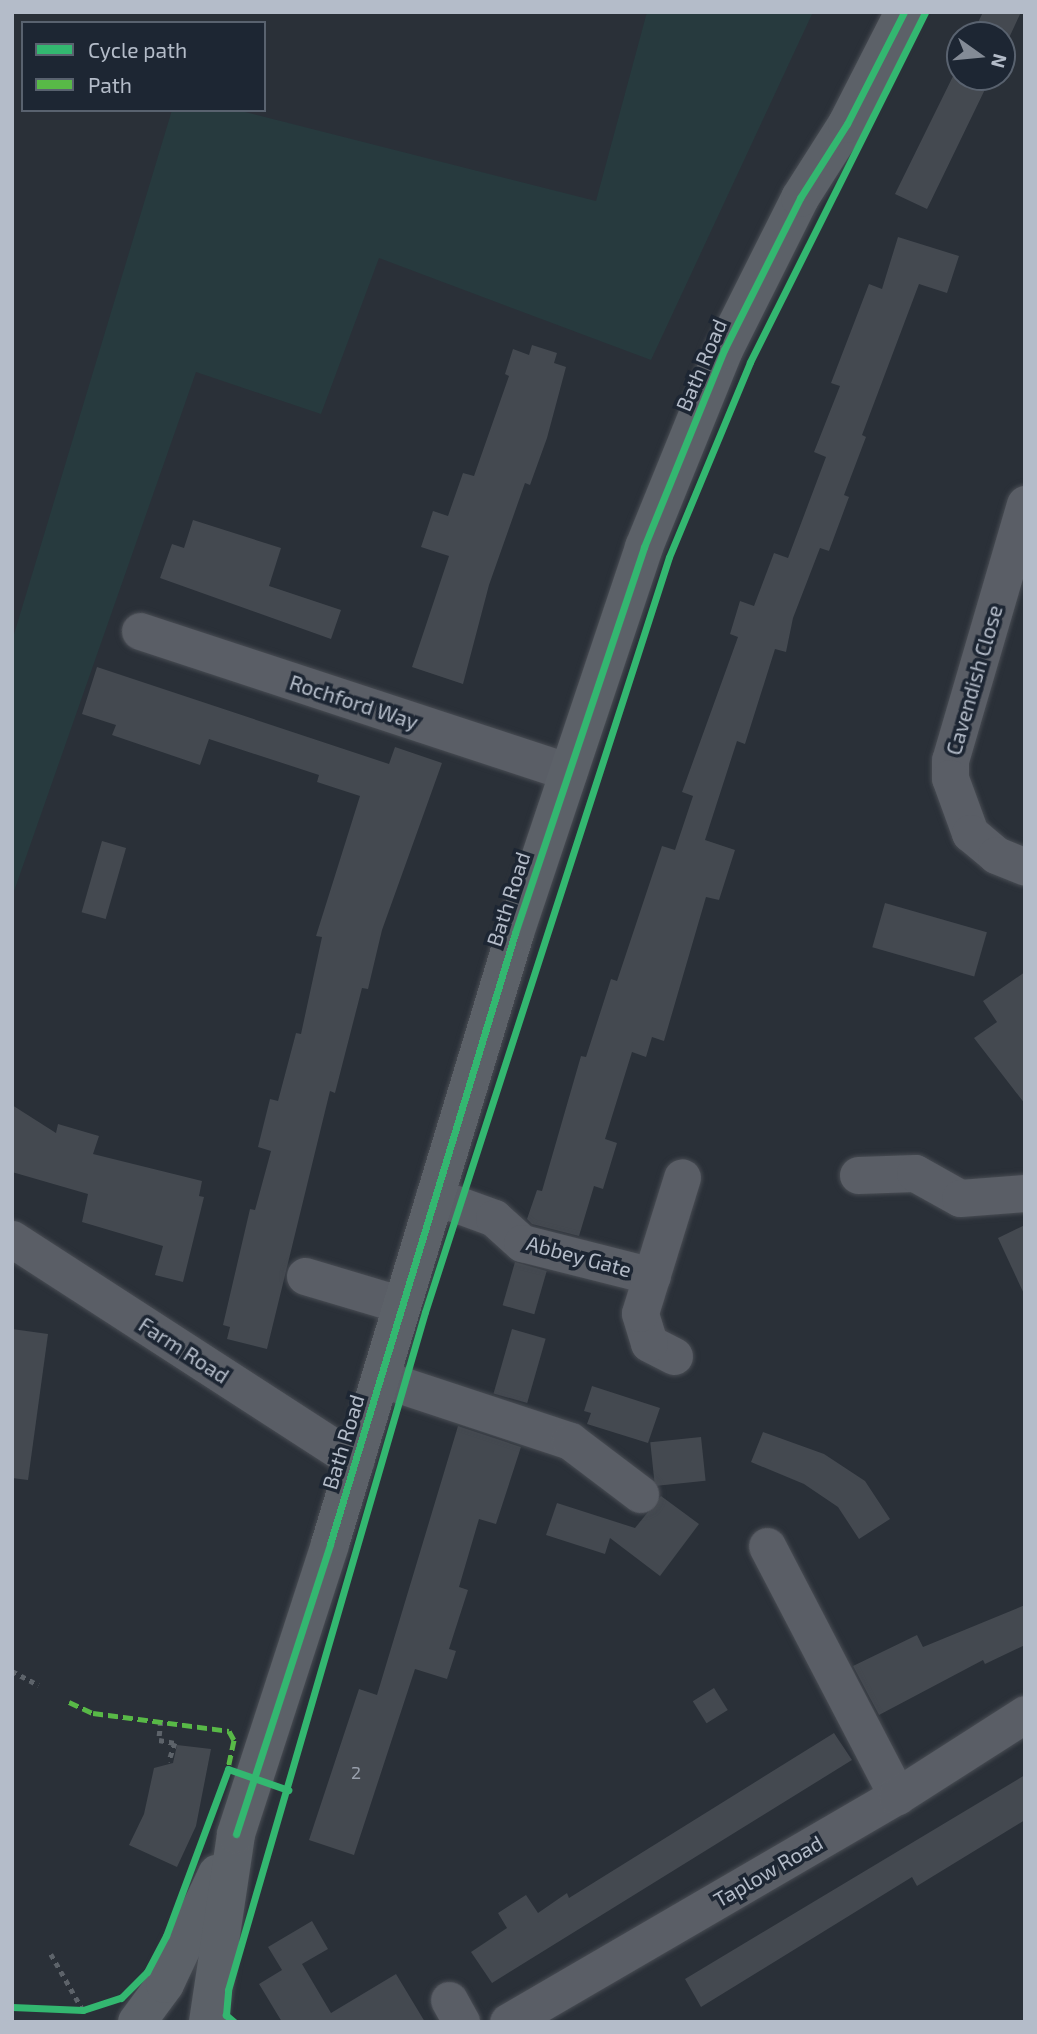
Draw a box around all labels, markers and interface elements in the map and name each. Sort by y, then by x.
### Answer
legend [21,21,266,112]
north arrow [946,21,1016,91]
text: Cycle path [88,37,187,62]
text: N [987,51,1013,71]
text: Path [88,72,132,97]
street label: Bath Road [670,315,732,415]
street label: Cavendish Close [941,602,1007,758]
street label: Rochford Way [286,669,422,735]
street label: Bath Road [481,849,535,949]
street label: Abbey Gate [524,1230,634,1282]
street label: Farm Road [134,1312,234,1388]
street label: Bath Road [317,1392,369,1492]
house number: 2 [351,1761,361,1783]
street label: Taplow Road [709,1829,827,1913]

